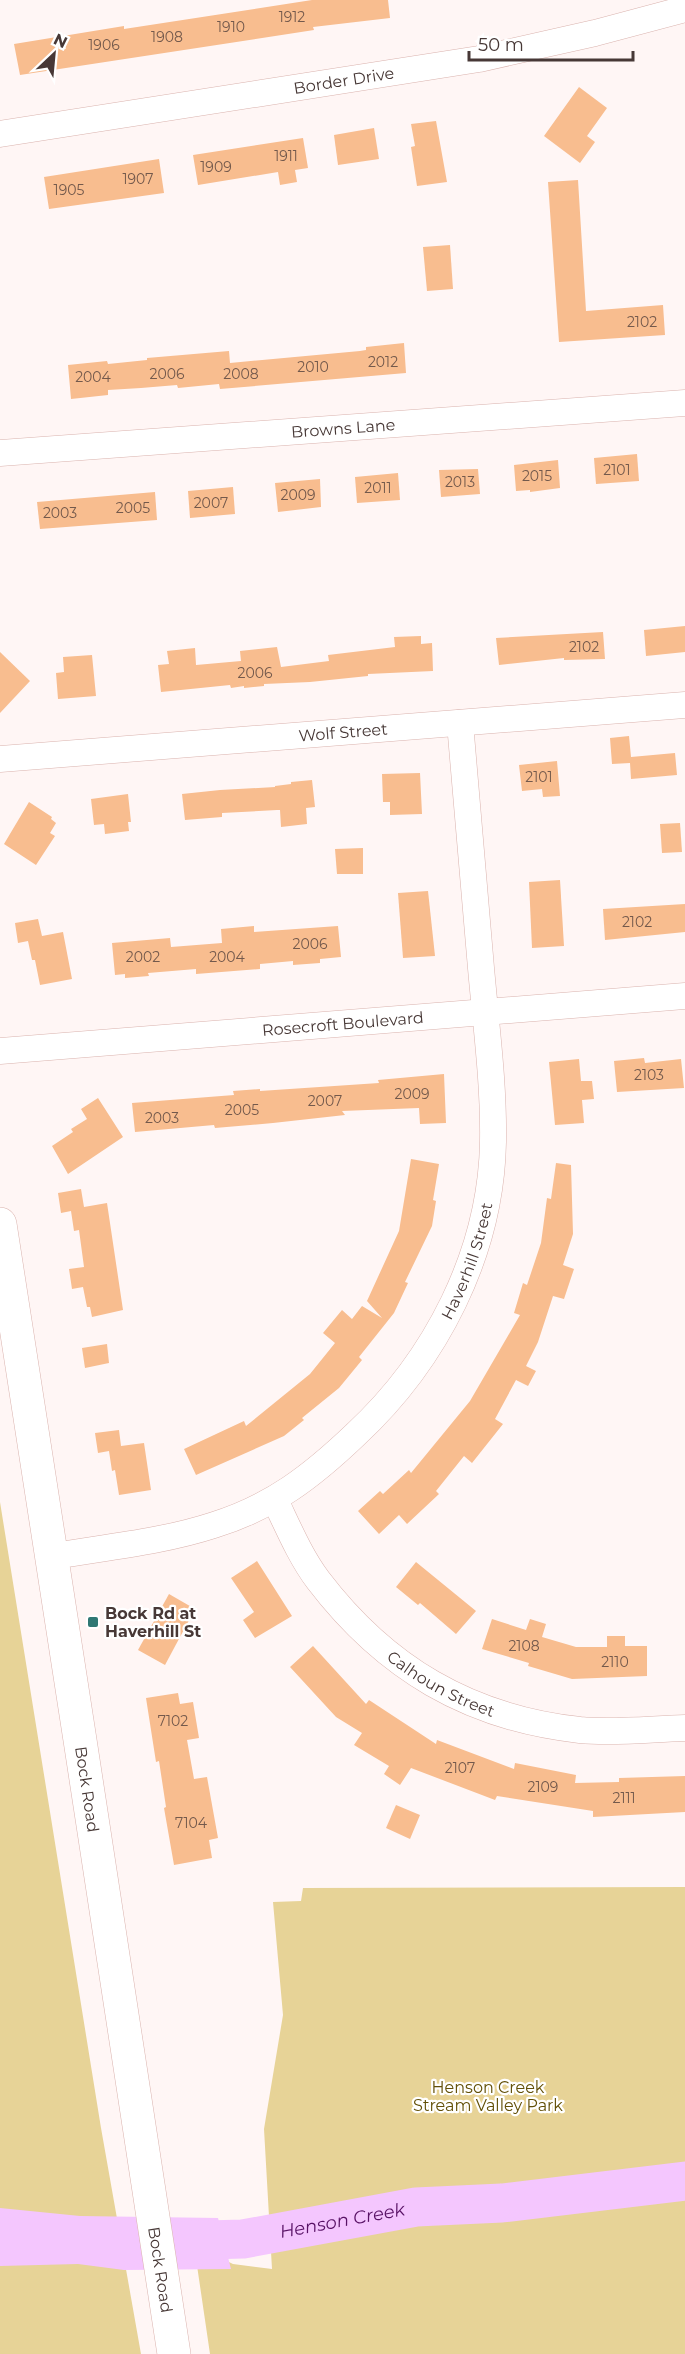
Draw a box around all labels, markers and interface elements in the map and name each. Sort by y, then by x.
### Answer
house number: 1912 [279,8,305,26]
house number: 1910 [217,18,245,36]
north arrow [24,24,84,84]
scale bar [469,24,632,62]
house number: 1908 [151,28,183,46]
text: N [50,30,70,52]
text: 50 m [478,34,524,56]
house number: 1906 [88,36,120,54]
street label: Border Drive [292,63,395,98]
house number: 1911 [274,147,298,165]
house number: 1909 [200,158,232,176]
house number: 1907 [123,170,154,188]
house number: 1905 [54,181,84,199]
house number: 2102 [627,313,657,331]
house number: 2012 [368,353,398,371]
house number: 2010 [297,358,329,376]
house number: 2006 [150,365,185,383]
house number: 2008 [223,365,259,383]
house number: 2004 [75,368,112,386]
street label: Browns Lane [290,415,396,442]
house number: 2101 [603,461,631,479]
house number: 2015 [522,467,552,485]
house number: 2013 [445,473,475,491]
house number: 2011 [364,479,392,497]
house number: 2009 [281,486,315,504]
house number: 2007 [194,494,228,512]
house number: 2005 [116,499,150,517]
house number: 2003 [43,504,77,522]
house number: 2102 [569,638,599,656]
house number: 2006 [238,664,273,682]
street label: Wolf Street [298,719,389,745]
house number: 2101 [525,768,553,786]
house number: 2102 [622,913,652,931]
house number: 2006 [293,935,328,953]
house number: 2002 [126,948,160,966]
house number: 2004 [209,948,246,966]
street label: Rosecroft Boulevard [261,1008,425,1040]
house number: 2103 [634,1066,664,1084]
house number: 2009 [395,1085,429,1103]
house number: 2007 [308,1092,342,1110]
house number: 2005 [225,1101,259,1119]
house number: 2003 [145,1109,179,1127]
street label: Haverhill Street [437,1200,497,1323]
place label: Bock Rd at Haverhill St [105,1604,201,1641]
marker: Bock Rd at Haverhill St [86,1615,100,1629]
house number: 2108 [508,1637,540,1655]
street label: Calhoun Street [383,1647,498,1721]
house number: 2110 [601,1653,629,1671]
house number: 7102 [158,1712,188,1730]
street label: Bock Road [71,1745,103,1834]
house number: 2107 [445,1759,475,1777]
house number: 2109 [528,1778,558,1796]
house number: 2111 [612,1789,636,1807]
house number: 7104 [175,1814,208,1832]
park label: Henson Creek Stream Valley Park [413,2078,563,2115]
water label: Henson Creek [278,2198,408,2243]
street label: Bock Road [144,2226,176,2314]

